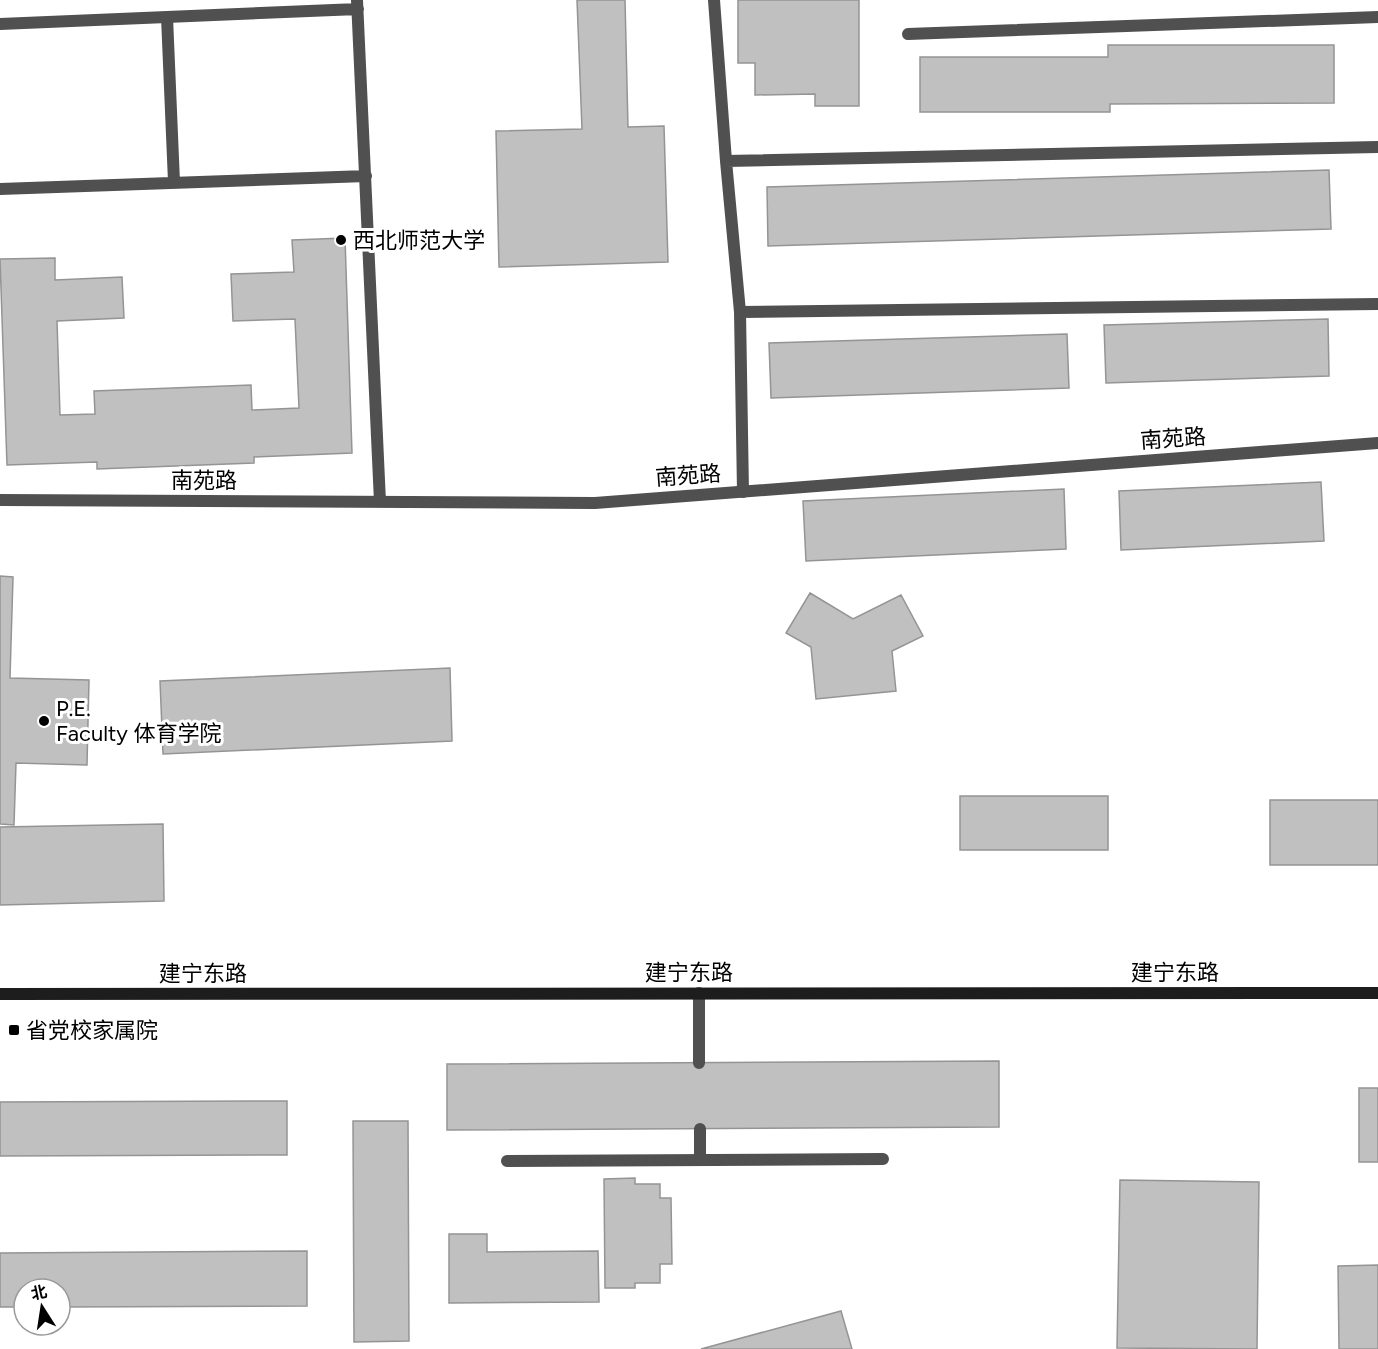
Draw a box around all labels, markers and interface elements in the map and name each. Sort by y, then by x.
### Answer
place label: 西北师范大学 [353,227,485,254]
marker: 西北师范大学 [334,233,348,247]
street label: 南苑路 [1139,423,1207,454]
street label: 南苑路 [654,460,722,491]
street label: 南苑路 [171,467,237,494]
place label: P.E. Faculty 体育学院 [56,695,221,747]
marker: P.E. Faculty 体育学院 [37,714,51,728]
street label: 建宁东路 [645,959,733,986]
street label: 建宁东路 [1131,959,1219,986]
street label: 建宁东路 [159,960,247,987]
place label: 省党校家属院 [26,1017,158,1044]
marker: 省党校家属院 [7,1023,21,1037]
north arrow [12,1277,72,1337]
text: 北 [29,1282,49,1304]

